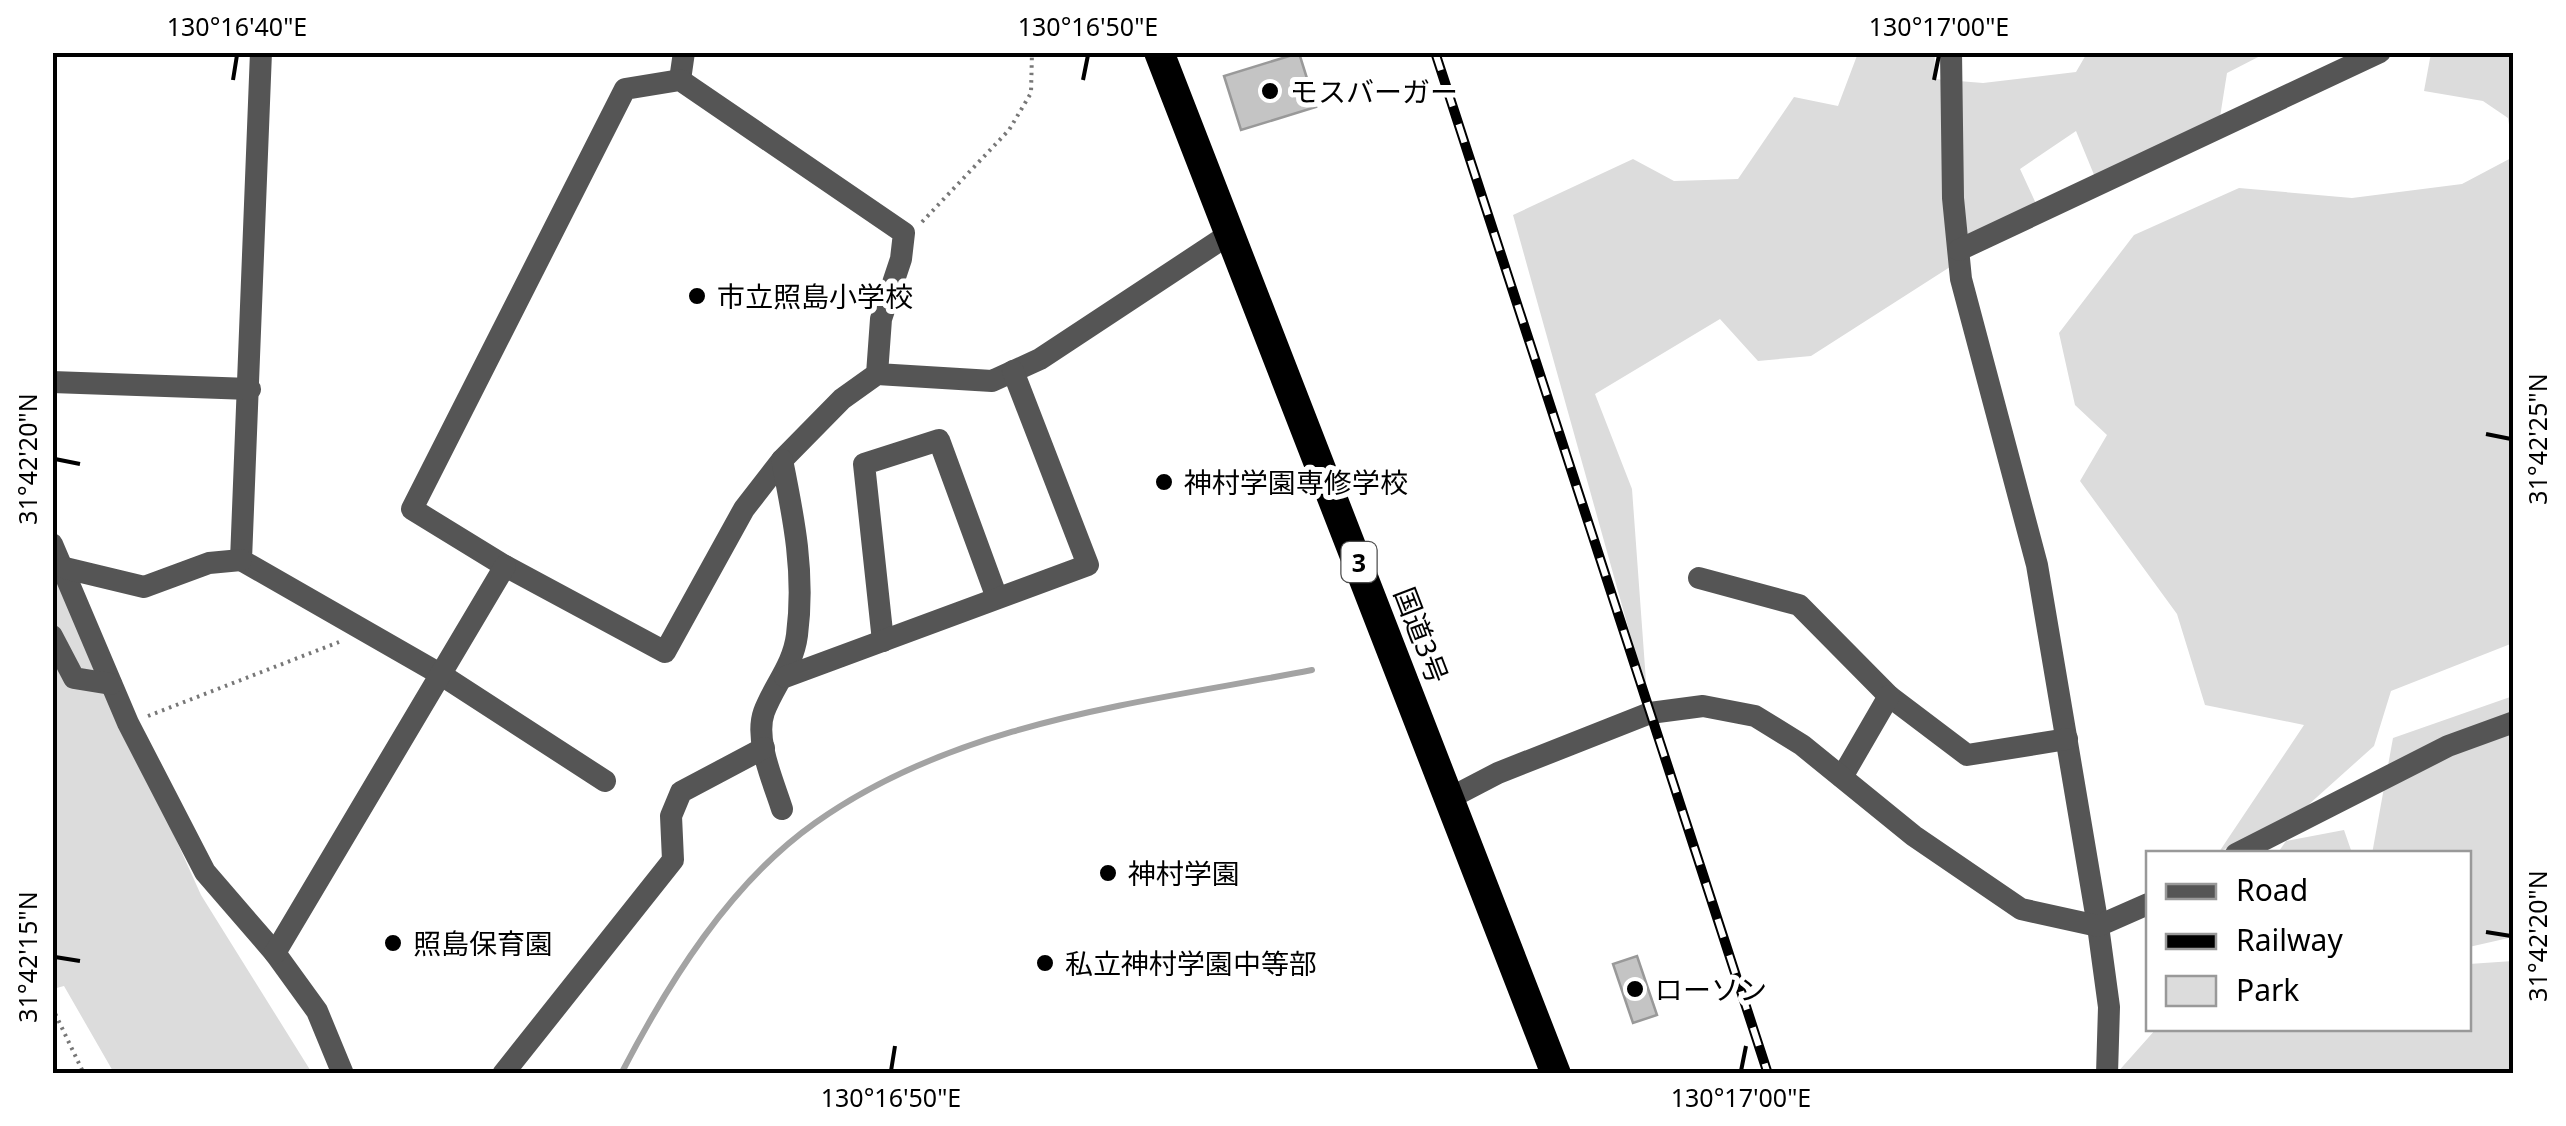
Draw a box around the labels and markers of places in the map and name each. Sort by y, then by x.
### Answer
place label: モスバーガー [1290,72,1458,110]
marker: モスバーガー [1259,80,1281,102]
place label: 市立照島小学校 [717,277,913,315]
marker: 市立照島小学校 [686,285,708,307]
place label: 神村学園専修学校 [1184,463,1408,501]
marker: 神村学園専修学校 [1153,471,1175,493]
place label: 神村学園 [1128,854,1240,892]
marker: 神村学園 [1097,862,1119,884]
place label: 照島保育園 [413,924,553,962]
marker: 照島保育園 [382,932,404,954]
place label: 私立神村学園中等部 [1065,944,1317,982]
marker: 私立神村学園中等部 [1034,952,1056,974]
place label: ローソン [1655,970,1767,1008]
marker: ローソン [1624,978,1646,1000]

